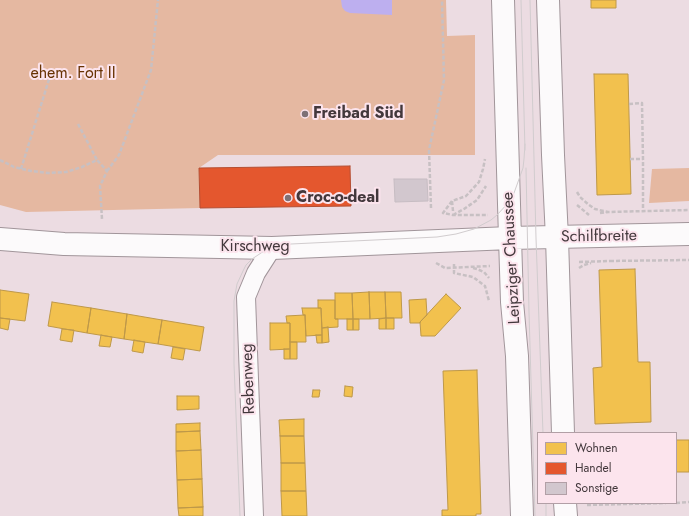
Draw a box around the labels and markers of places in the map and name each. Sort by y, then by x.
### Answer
place label: Freibad Süd [313,104,404,124]
marker: Freibad Süd [300,109,310,119]
place label: Croc-o-deal [296,188,379,208]
marker: Croc-o-deal [283,193,293,203]

